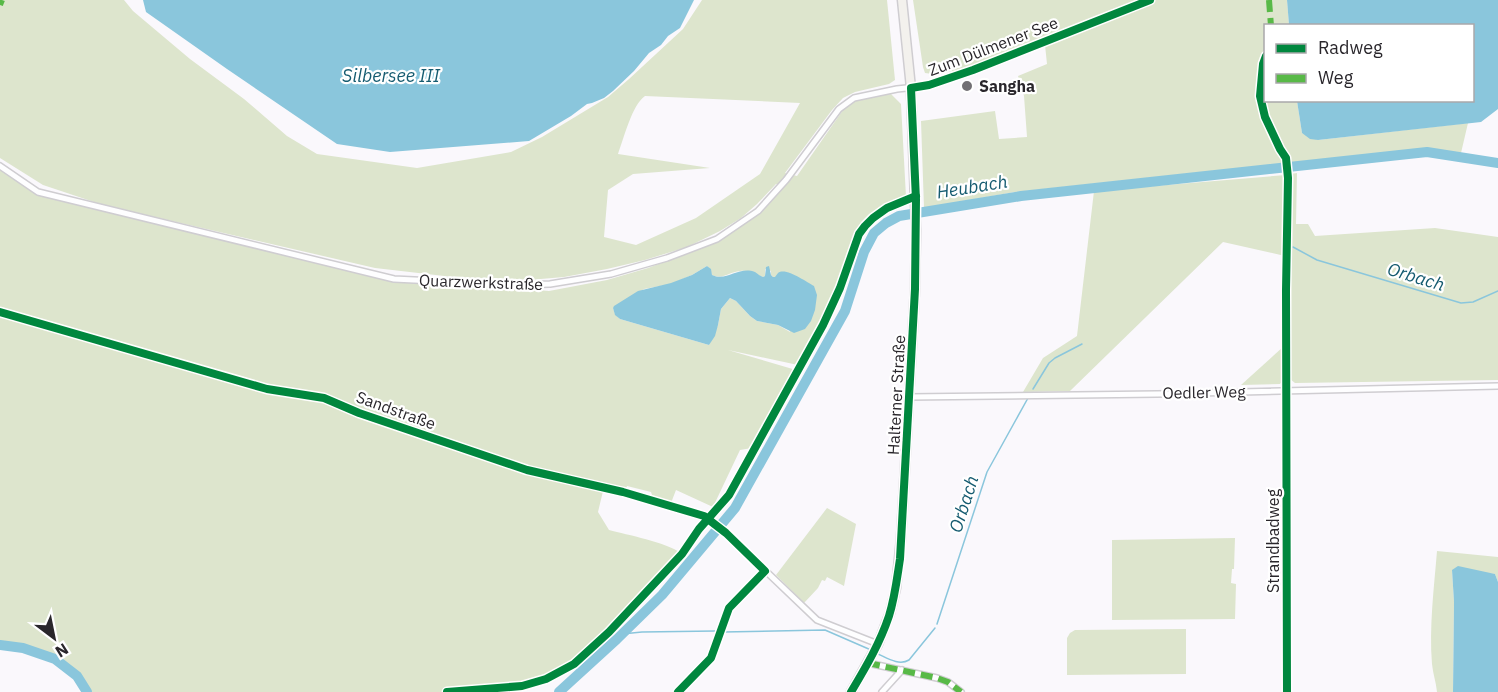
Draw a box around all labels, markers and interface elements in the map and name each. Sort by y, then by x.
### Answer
street label: Zum Dülmener See [925,12,1061,80]
legend [1264,24,1474,102]
text: Radweg [1318,36,1383,59]
water label: Silbersee III [342,64,441,87]
text: Weg [1318,66,1354,89]
place label: Sangha [979,76,1035,96]
marker: Sangha [960,79,974,93]
water label: Heubach [935,170,1009,203]
water label: Orbach [1385,257,1447,296]
street label: Quarzwerkstraße [419,270,544,294]
street label: Halterner Straße [883,334,909,456]
street label: Oedler Weg [1162,381,1246,403]
street label: Sandstraße [354,386,439,434]
water label: Orbach [944,472,984,535]
street label: Strandbadweg [1263,488,1283,593]
north arrow [24,608,84,668]
text: N [52,639,72,662]

